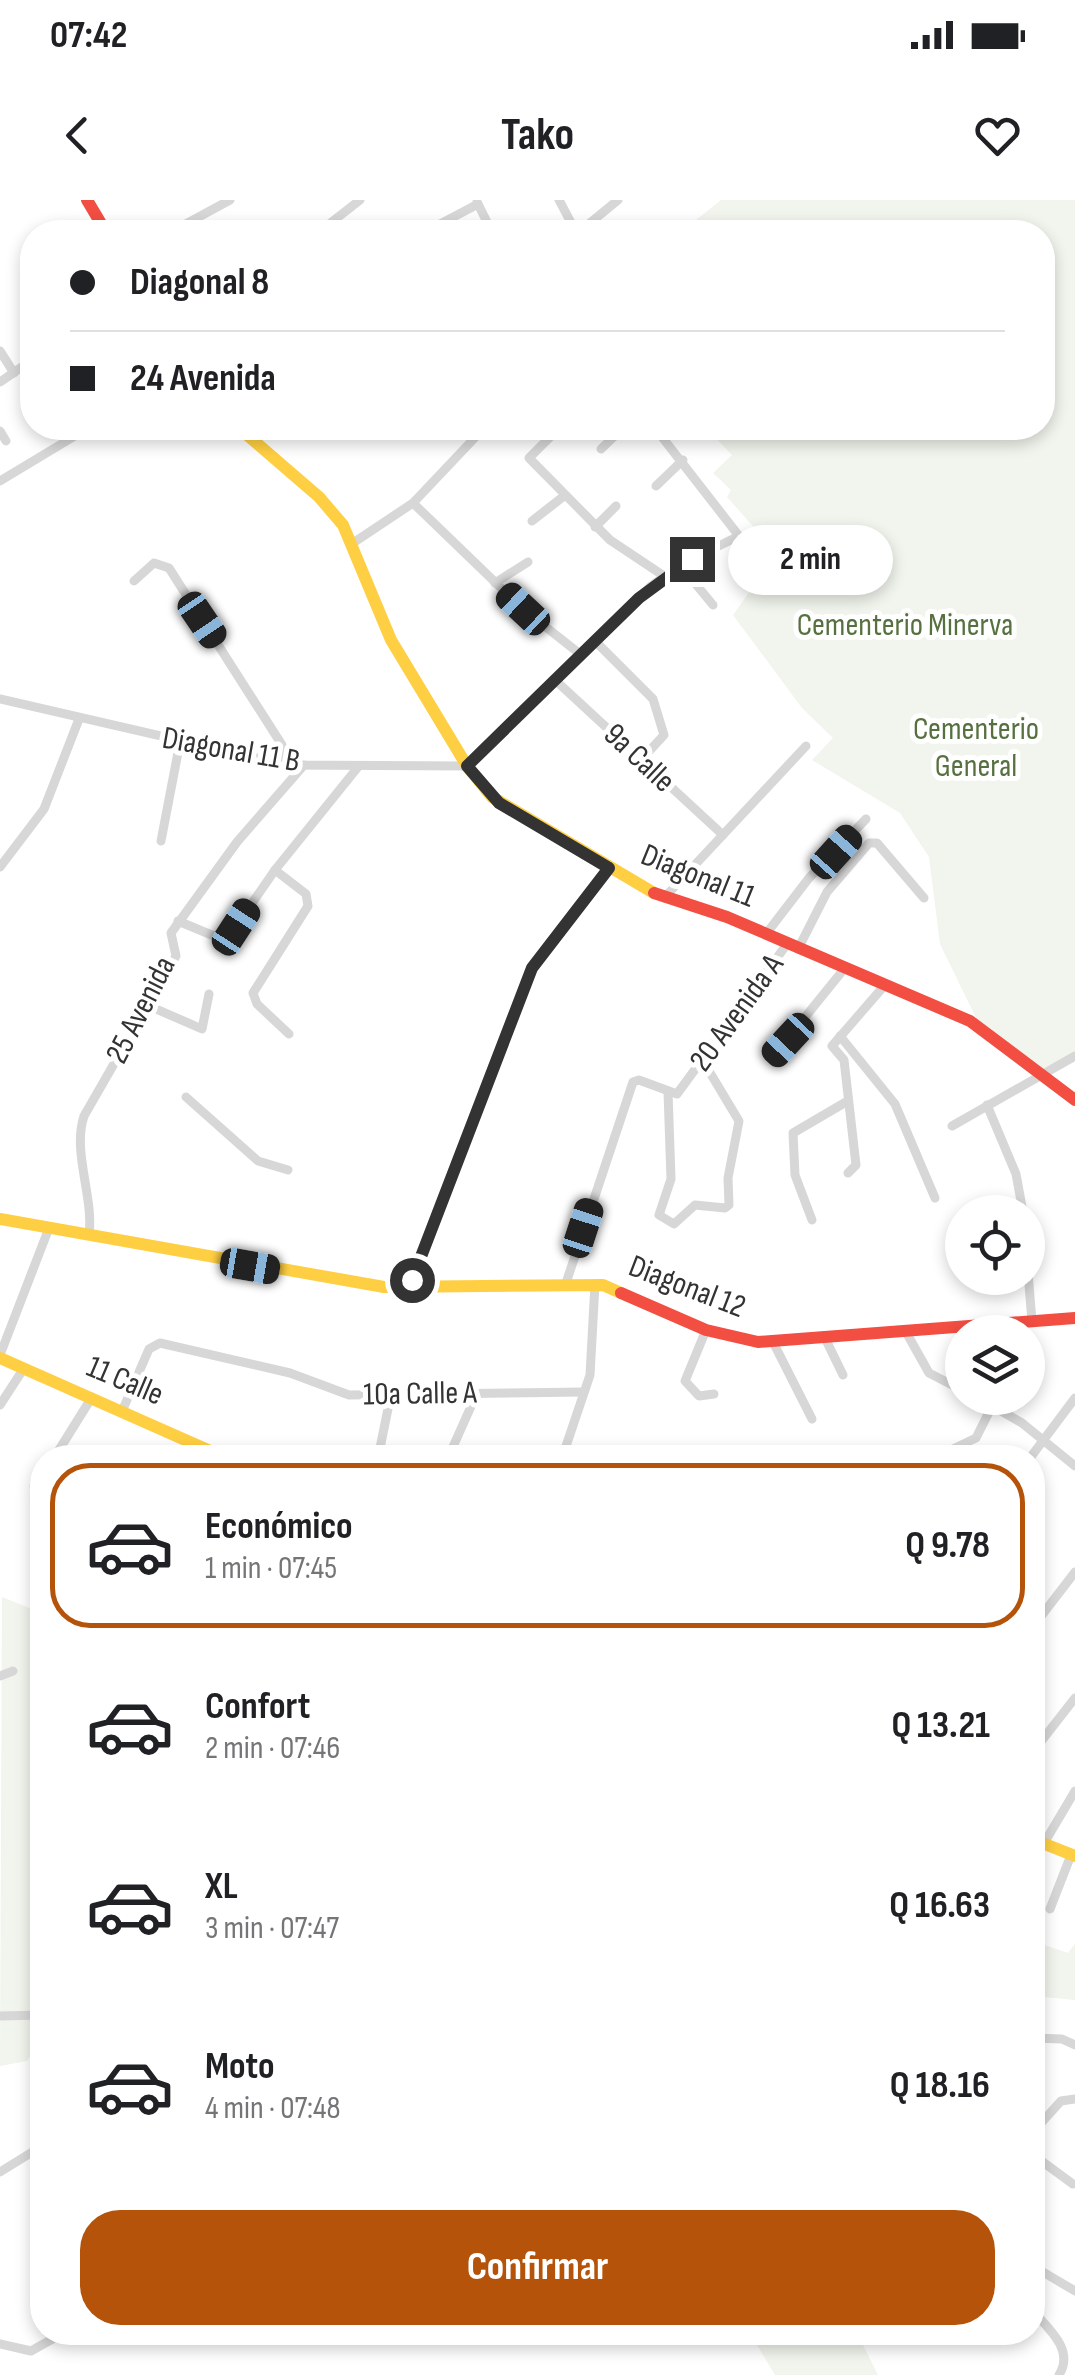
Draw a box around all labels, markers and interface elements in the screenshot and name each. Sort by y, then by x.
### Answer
text: 07:42 [50,13,127,58]
icon: back [50,108,105,163]
text: Tako [501,108,574,163]
icon: heart [970,108,1025,163]
text: Diagonal 8 [130,260,269,305]
text: 24 Avenida [130,356,276,401]
callout: 2 min [727,524,892,594]
route end [670,537,715,582]
text: 2 min [780,540,841,579]
car [491,578,555,640]
car [173,587,231,653]
park label: Cementerio Minerva [797,606,1013,645]
park label: Cementerio General [913,710,1039,786]
street label: 9a Calle [595,715,683,801]
street label: Diagonal 11 B [159,719,303,781]
car [805,820,867,884]
street label: Diagonal 11 [635,836,761,916]
car [207,894,265,960]
street label: 20 Avenida A [682,947,793,1079]
street label: 25 Avenida [98,950,184,1070]
car [757,1008,819,1072]
car [559,1195,607,1261]
map controls [945,1195,1045,1415]
button: locate [945,1195,1045,1295]
car [218,1246,282,1286]
street label: Diagonal 12 [623,1247,751,1327]
route start [390,1258,435,1303]
button: layers [945,1315,1045,1415]
street label: 11 Calle [81,1348,169,1414]
street label: 10a Calle A [363,1374,477,1414]
icon: car [85,1501,175,1591]
text: Económico [205,1504,353,1549]
text: Q 9.78 [905,1523,990,1568]
text: 1 min · 07:45 [205,1549,337,1588]
icon: car [85,1681,175,1771]
text: Confort [205,1684,310,1729]
text: Q 13.21 [891,1703,990,1748]
text: 2 min · 07:46 [205,1729,340,1768]
icon: car [85,1861,175,1951]
text: XL [205,1864,238,1909]
text: Q 16.63 [889,1883,990,1928]
text: 3 min · 07:47 [205,1909,339,1948]
icon: car [85,2041,175,2131]
text: Moto [205,2044,275,2089]
text: Q 18.16 [890,2063,990,2108]
text: 4 min · 07:48 [205,2089,341,2128]
button: Confirmar [80,2210,995,2325]

